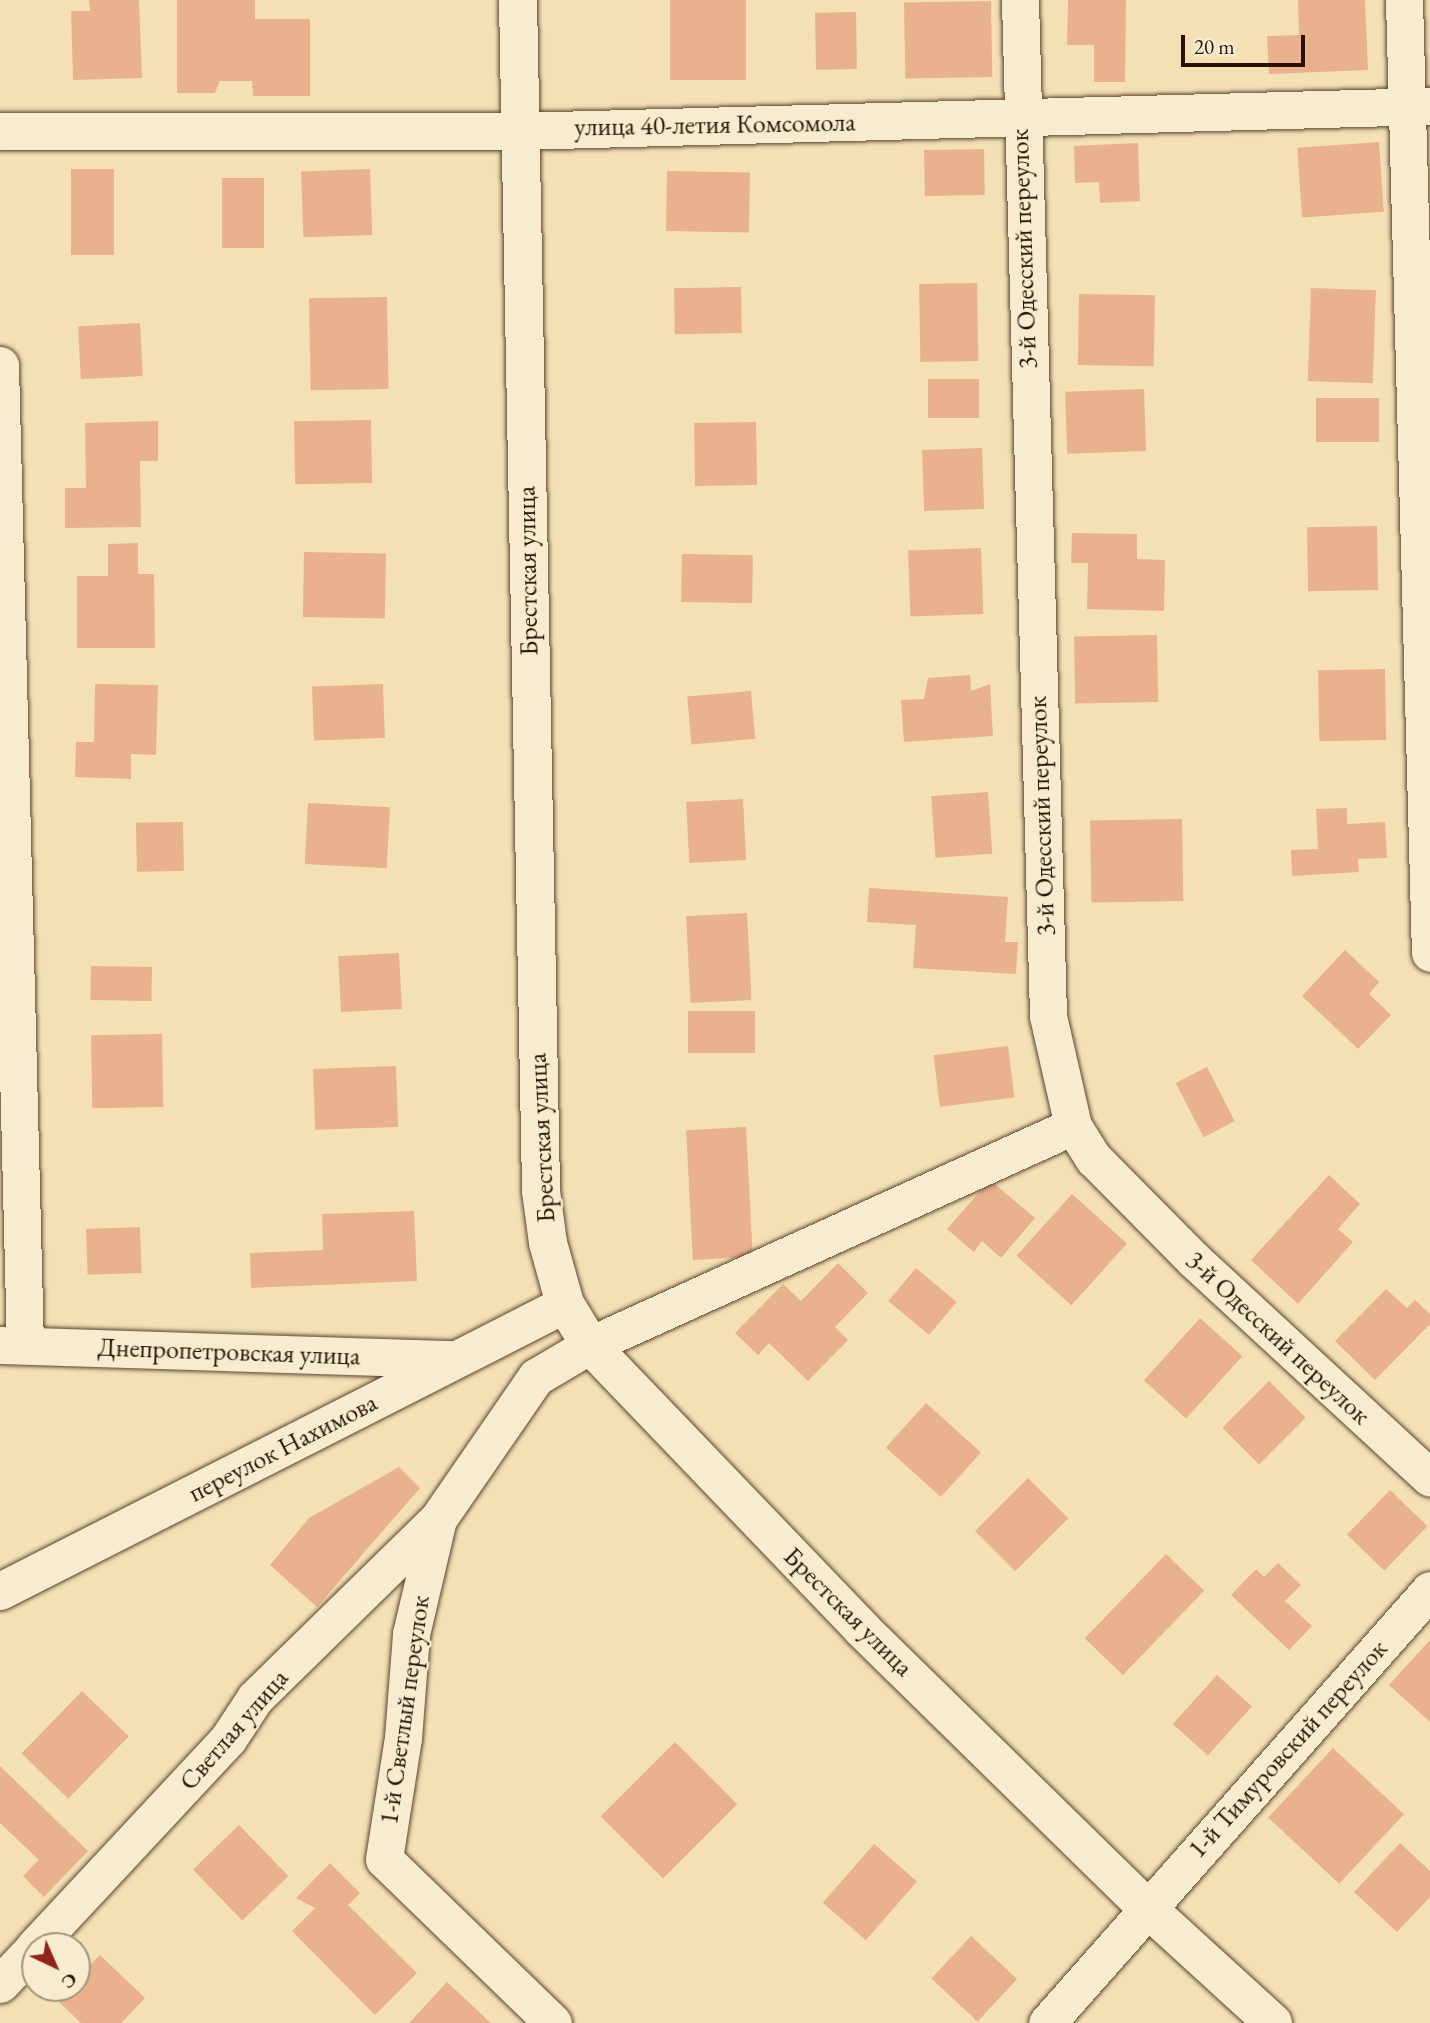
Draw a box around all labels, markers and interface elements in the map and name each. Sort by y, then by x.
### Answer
scale bar [1185,21,1309,65]
text: 20 m [1194,33,1235,60]
street label: улица 40-летия Комсомола [574,107,856,143]
street label: 3-й Одесский переулок [1004,128,1044,370]
street label: Брестская улица [511,486,545,656]
street label: 3-й Одесский переулок [1022,695,1062,937]
street label: Брестская улица [522,1052,562,1224]
street label: 3-й Одесский переулок [1180,1245,1376,1431]
street label: Днепропетровская улица [97,1332,361,1372]
street label: переулок Нахимова [183,1387,383,1509]
street label: Брестская улица [777,1541,919,1683]
street label: 1-й Светлый переулок [373,1594,437,1826]
street label: 1-й Тимуровский переулок [1182,1633,1394,1865]
street label: Светлая улица [173,1663,295,1797]
north arrow [21,1932,91,2002]
text: С [56,1967,83,1995]

